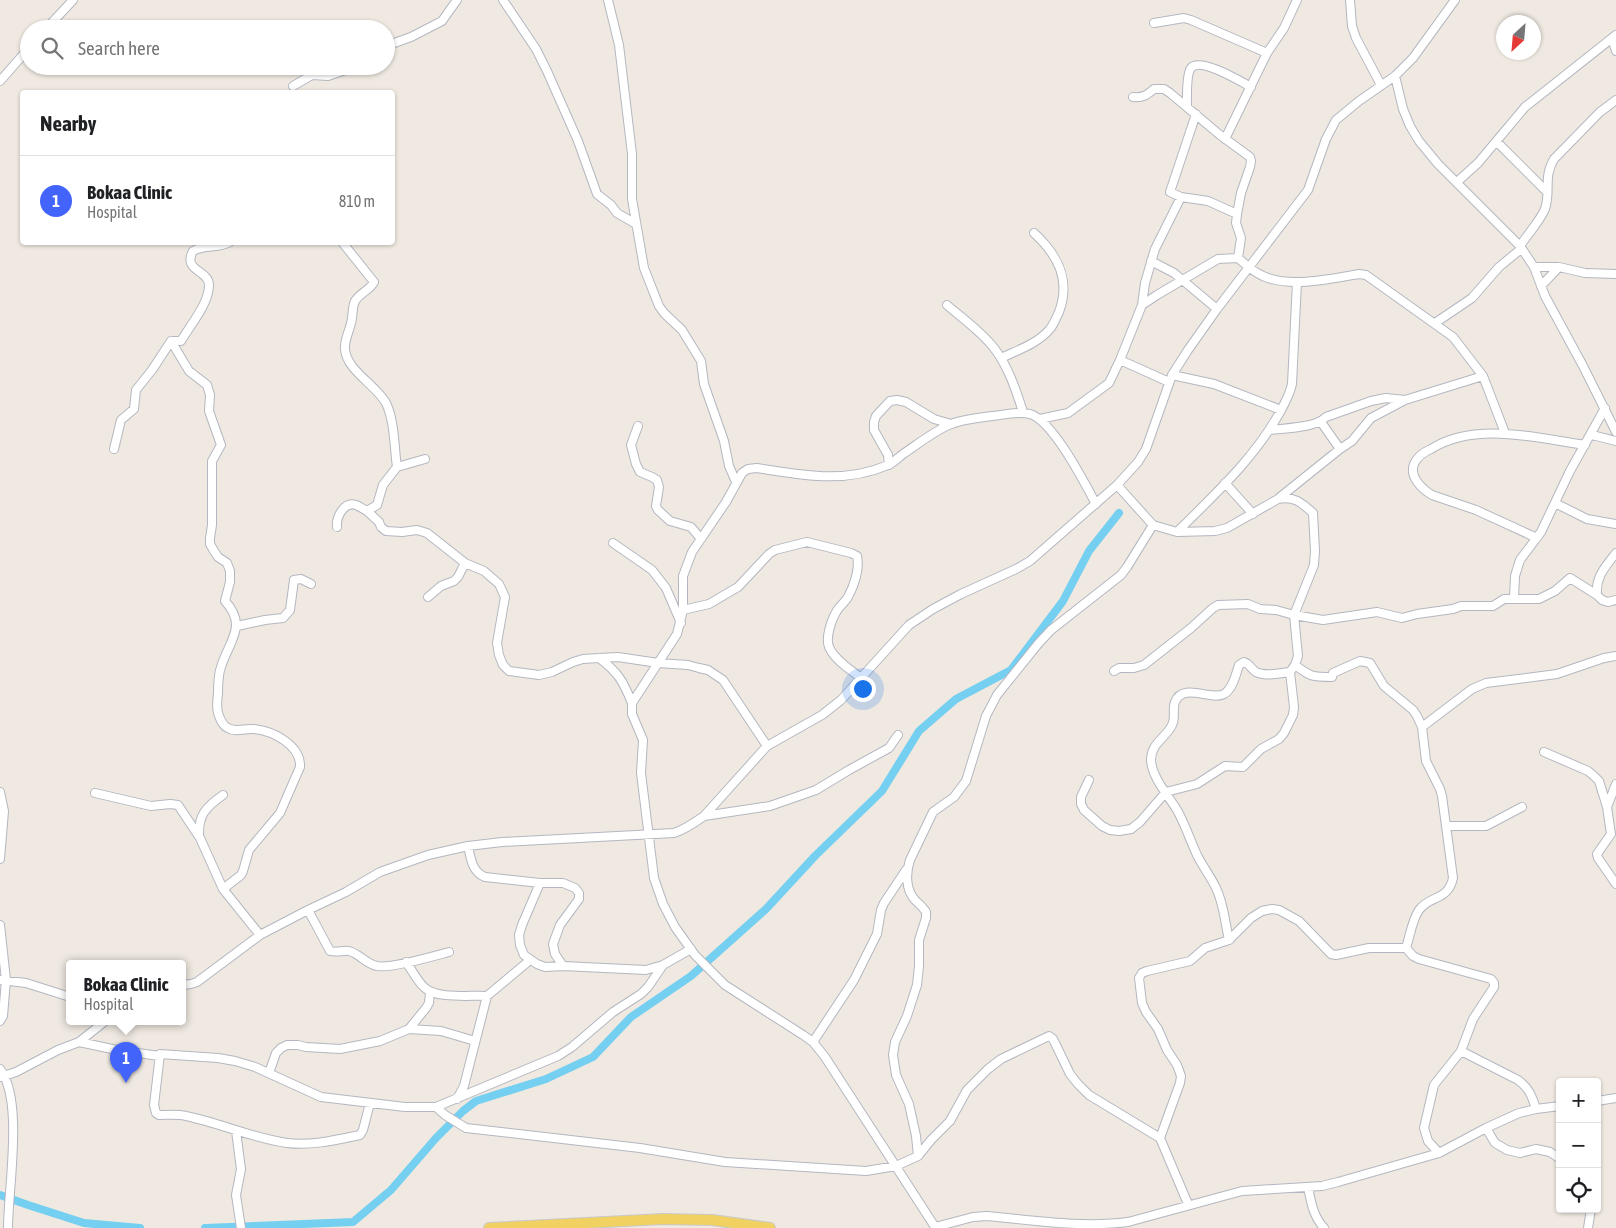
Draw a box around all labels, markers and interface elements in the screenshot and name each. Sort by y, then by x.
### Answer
north arrow [1496,15,1541,60]
search box [20,20,395,75]
icon: search [38,34,66,62]
text: Search here [78,37,160,59]
text: Nearby [40,111,96,135]
text: Bokaa Clinic [87,181,172,203]
text: 1 [52,192,60,210]
text: 810 m [339,192,375,210]
text: Hospital [87,203,137,221]
your location [850,676,876,702]
popup [66,960,186,1025]
text: Bokaa Clinic [83,973,169,995]
text: Hospital [83,995,133,1013]
pin: 1 [110,1042,142,1083]
map controls [1556,1078,1601,1213]
button: + [1556,1078,1601,1123]
button: − [1556,1123,1601,1168]
button: locate [1556,1168,1601,1213]

